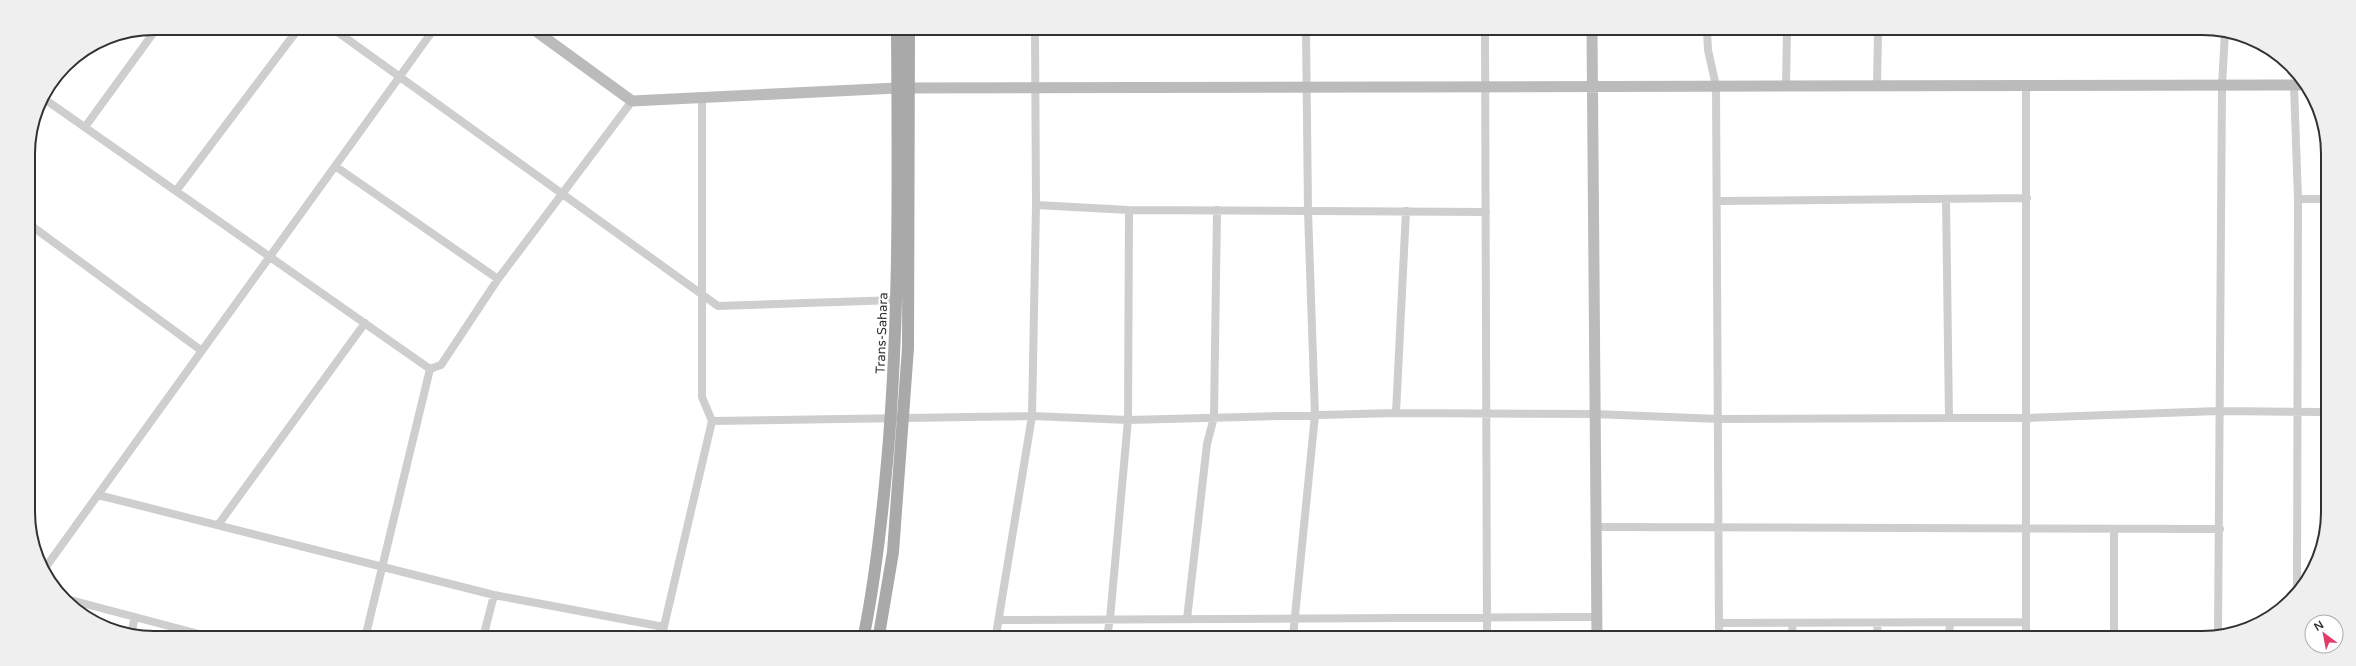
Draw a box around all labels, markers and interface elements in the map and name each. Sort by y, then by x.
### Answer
street label: Trans-Sahara [873,292,891,374]
north arrow [2304,614,2344,654]
text: N [2312,618,2326,634]

